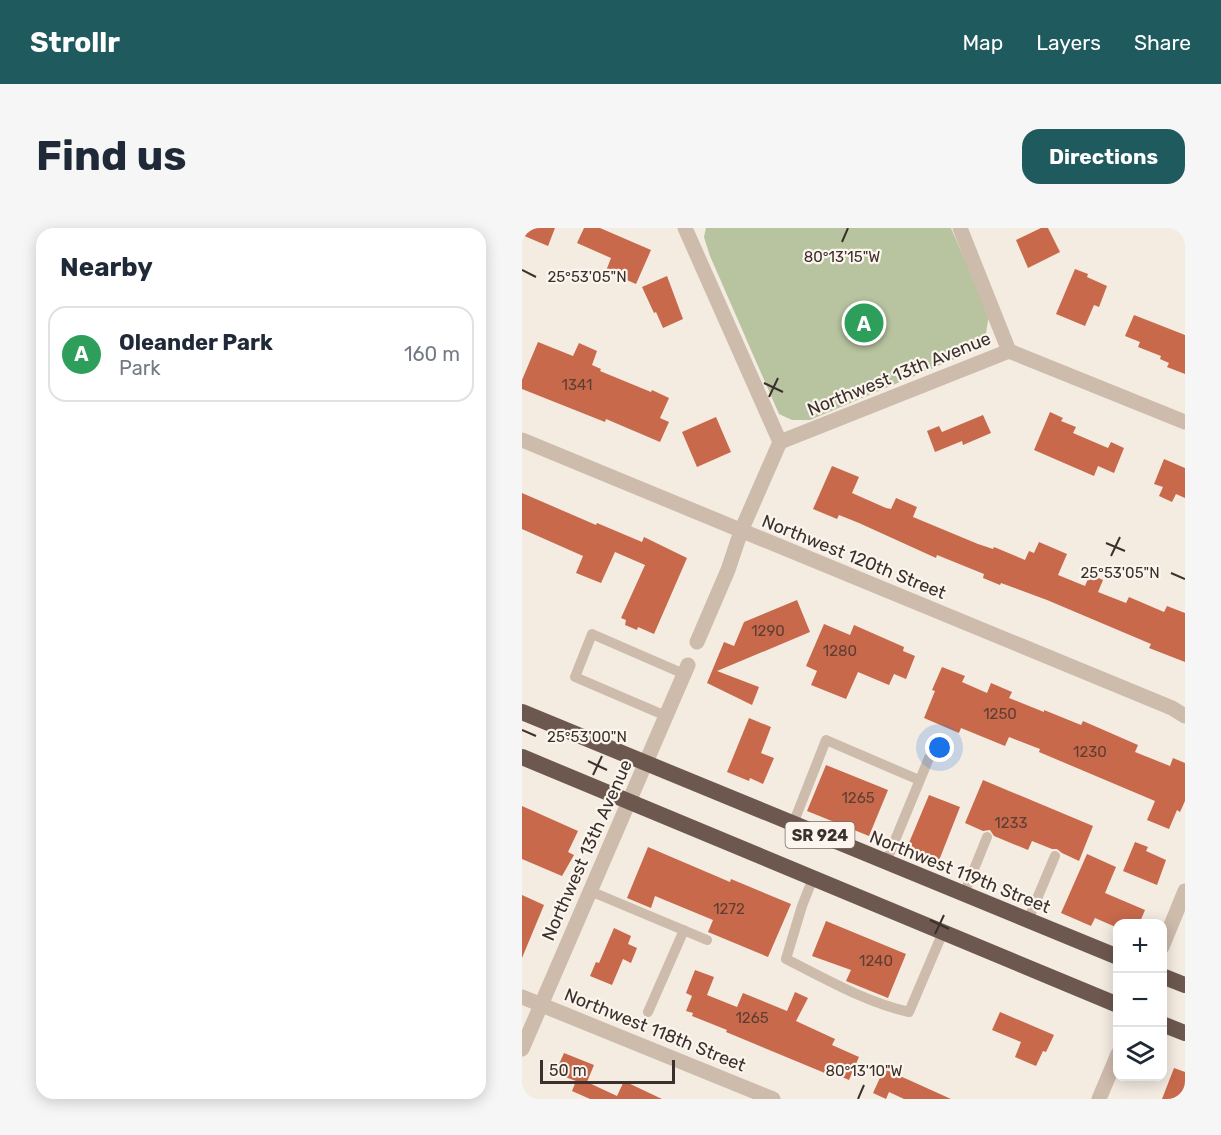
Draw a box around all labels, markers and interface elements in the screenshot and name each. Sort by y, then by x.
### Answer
text: Strollr [30,26,120,59]
text: Map [962,30,1003,55]
text: Layers [1036,30,1101,55]
text: Share [1134,30,1191,55]
button: Directions [1022,129,1185,184]
text: Find us [36,131,187,181]
text: 80°13'15"W [804,248,880,266]
text: Nearby [60,252,153,283]
text: 25°53'05"N [547,268,627,286]
pin: A [844,300,884,346]
street label: Northwest 13th Avenue [804,327,994,421]
text: Oleander Park [119,329,273,356]
text: A [74,342,89,366]
text: 160 m [404,342,460,366]
text: Park [119,356,161,380]
house number: 1341 [562,376,592,394]
street label: Northwest 120th Street [759,510,949,604]
text: 25°53'05"N [1080,564,1160,582]
house number: 1290 [751,622,785,640]
house number: 1280 [823,642,857,660]
house number: 1250 [983,705,1017,723]
text: 25°53'00"N [547,728,627,746]
your location [925,733,954,762]
house number: 1230 [1073,743,1107,761]
street label: Northwest 13th Avenue [537,756,637,944]
house number: 1265 [841,789,875,807]
house number: 1233 [994,814,1028,832]
road number: SR 924 [786,822,854,848]
street label: Northwest 119th Street [866,826,1054,918]
house number: 1272 [713,900,745,918]
map controls [1113,919,1167,1081]
button: + [1113,919,1167,973]
house number: 1240 [859,952,893,970]
button: − [1113,973,1167,1027]
street label: Northwest 118th Street [561,984,749,1076]
house number: 1265 [735,1009,769,1027]
button: layers [1113,1027,1167,1081]
scale bar [540,1057,675,1084]
text: 50 m [549,1061,587,1080]
text: 80°13'10"W [825,1062,903,1080]

